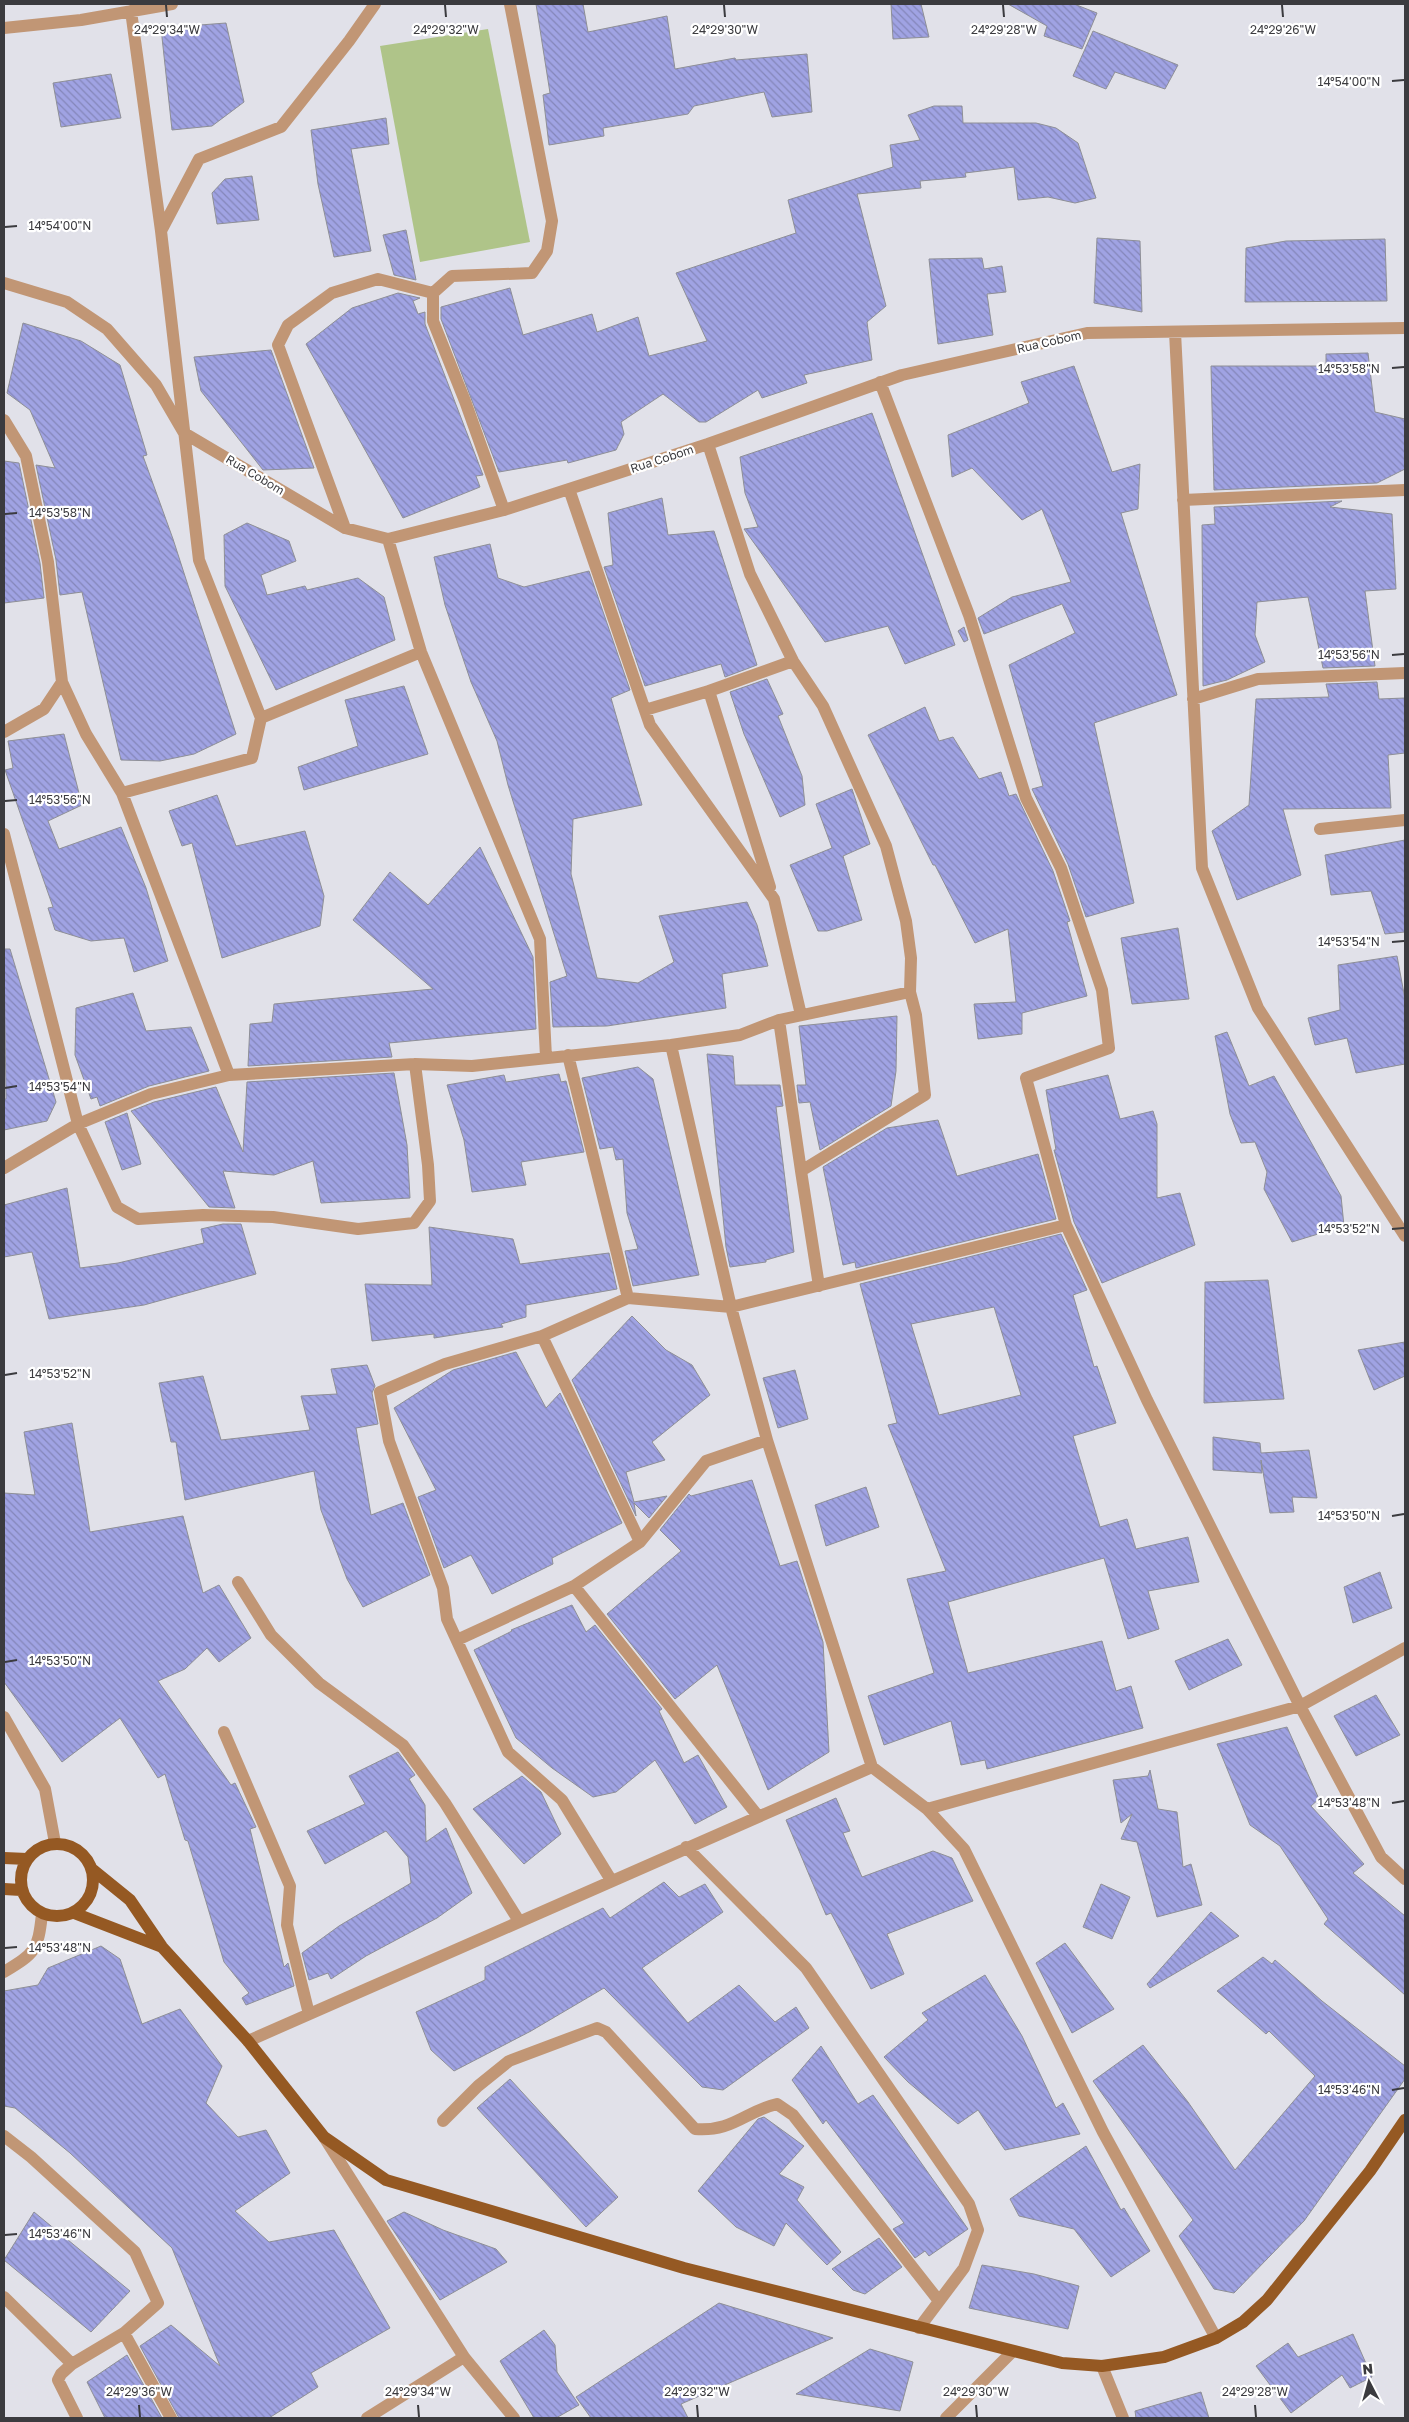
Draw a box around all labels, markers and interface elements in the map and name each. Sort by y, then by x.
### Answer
text: 24°29'34"W [134,22,200,37]
text: 24°29'32"W [413,22,479,37]
text: 24°29'30"W [692,22,759,37]
text: 24°29'28"W [971,22,1037,37]
text: 24°29'26"W [1250,22,1316,37]
text: 14°54'00"N [1318,74,1380,89]
text: 14°54'00"N [29,218,91,233]
street label: Rua Cobom [1015,327,1083,356]
text: 14°53'58"N [1318,361,1380,376]
street label: Rua Cobom [628,441,695,476]
street label: Rua Cobom [223,451,287,498]
text: 14°53'58"N [29,505,91,520]
text: 14°53'56"N [1318,647,1380,662]
text: 14°53'56"N [29,792,91,807]
text: 14°53'54"N [1318,934,1380,949]
text: 14°53'54"N [29,1079,91,1094]
text: 14°53'52"N [1318,1221,1380,1236]
text: 14°53'52"N [29,1366,91,1381]
text: 14°53'50"N [1318,1508,1380,1523]
text: 14°53'50"N [29,1653,91,1668]
text: 14°53'48"N [1318,1795,1380,1810]
text: 14°53'48"N [29,1940,91,1955]
text: 14°53'46"N [1318,2082,1380,2097]
text: 14°53'46"N [29,2226,91,2241]
north arrow [1344,2357,1394,2407]
text: N [1361,2360,1374,2378]
text: 24°29'36"W [106,2384,172,2399]
text: 24°29'34"W [385,2384,451,2399]
text: 24°29'32"W [664,2384,730,2399]
text: 24°29'30"W [943,2384,1010,2399]
text: 24°29'28"W [1222,2384,1288,2399]

